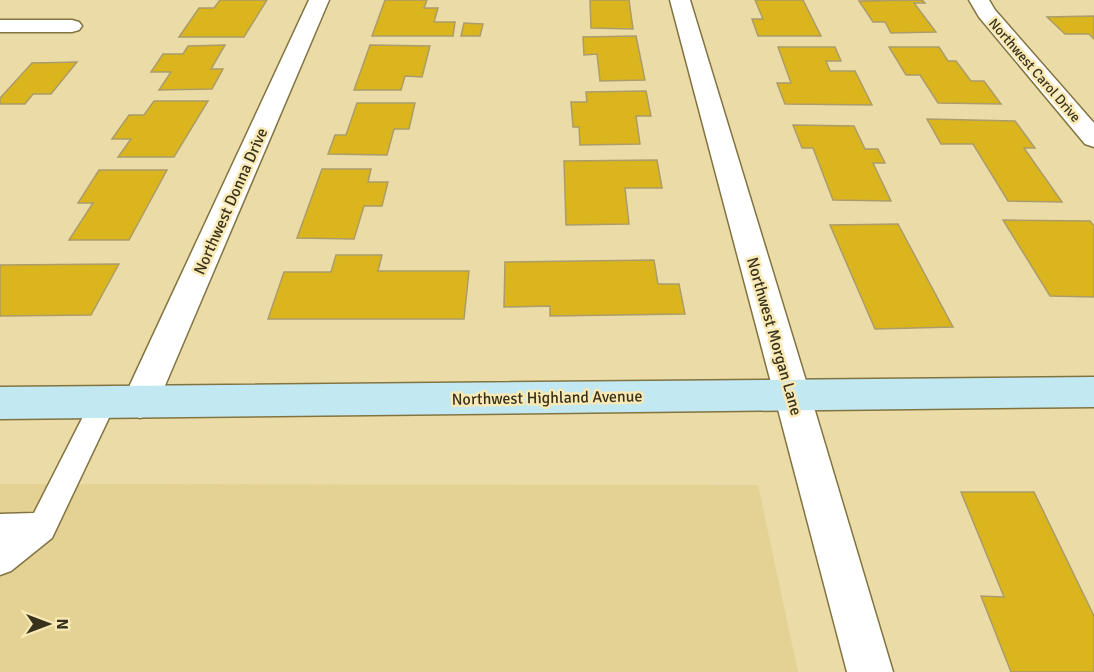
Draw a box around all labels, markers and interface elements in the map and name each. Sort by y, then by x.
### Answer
street label: Northwest Carol Drive [985,15,1084,126]
street label: Northwest Donna Drive [190,125,272,278]
street label: Northwest Morgan Lane [742,255,806,418]
street label: Northwest Highland Avenue [451,386,643,410]
north arrow [18,594,78,654]
text: N [52,618,72,630]

